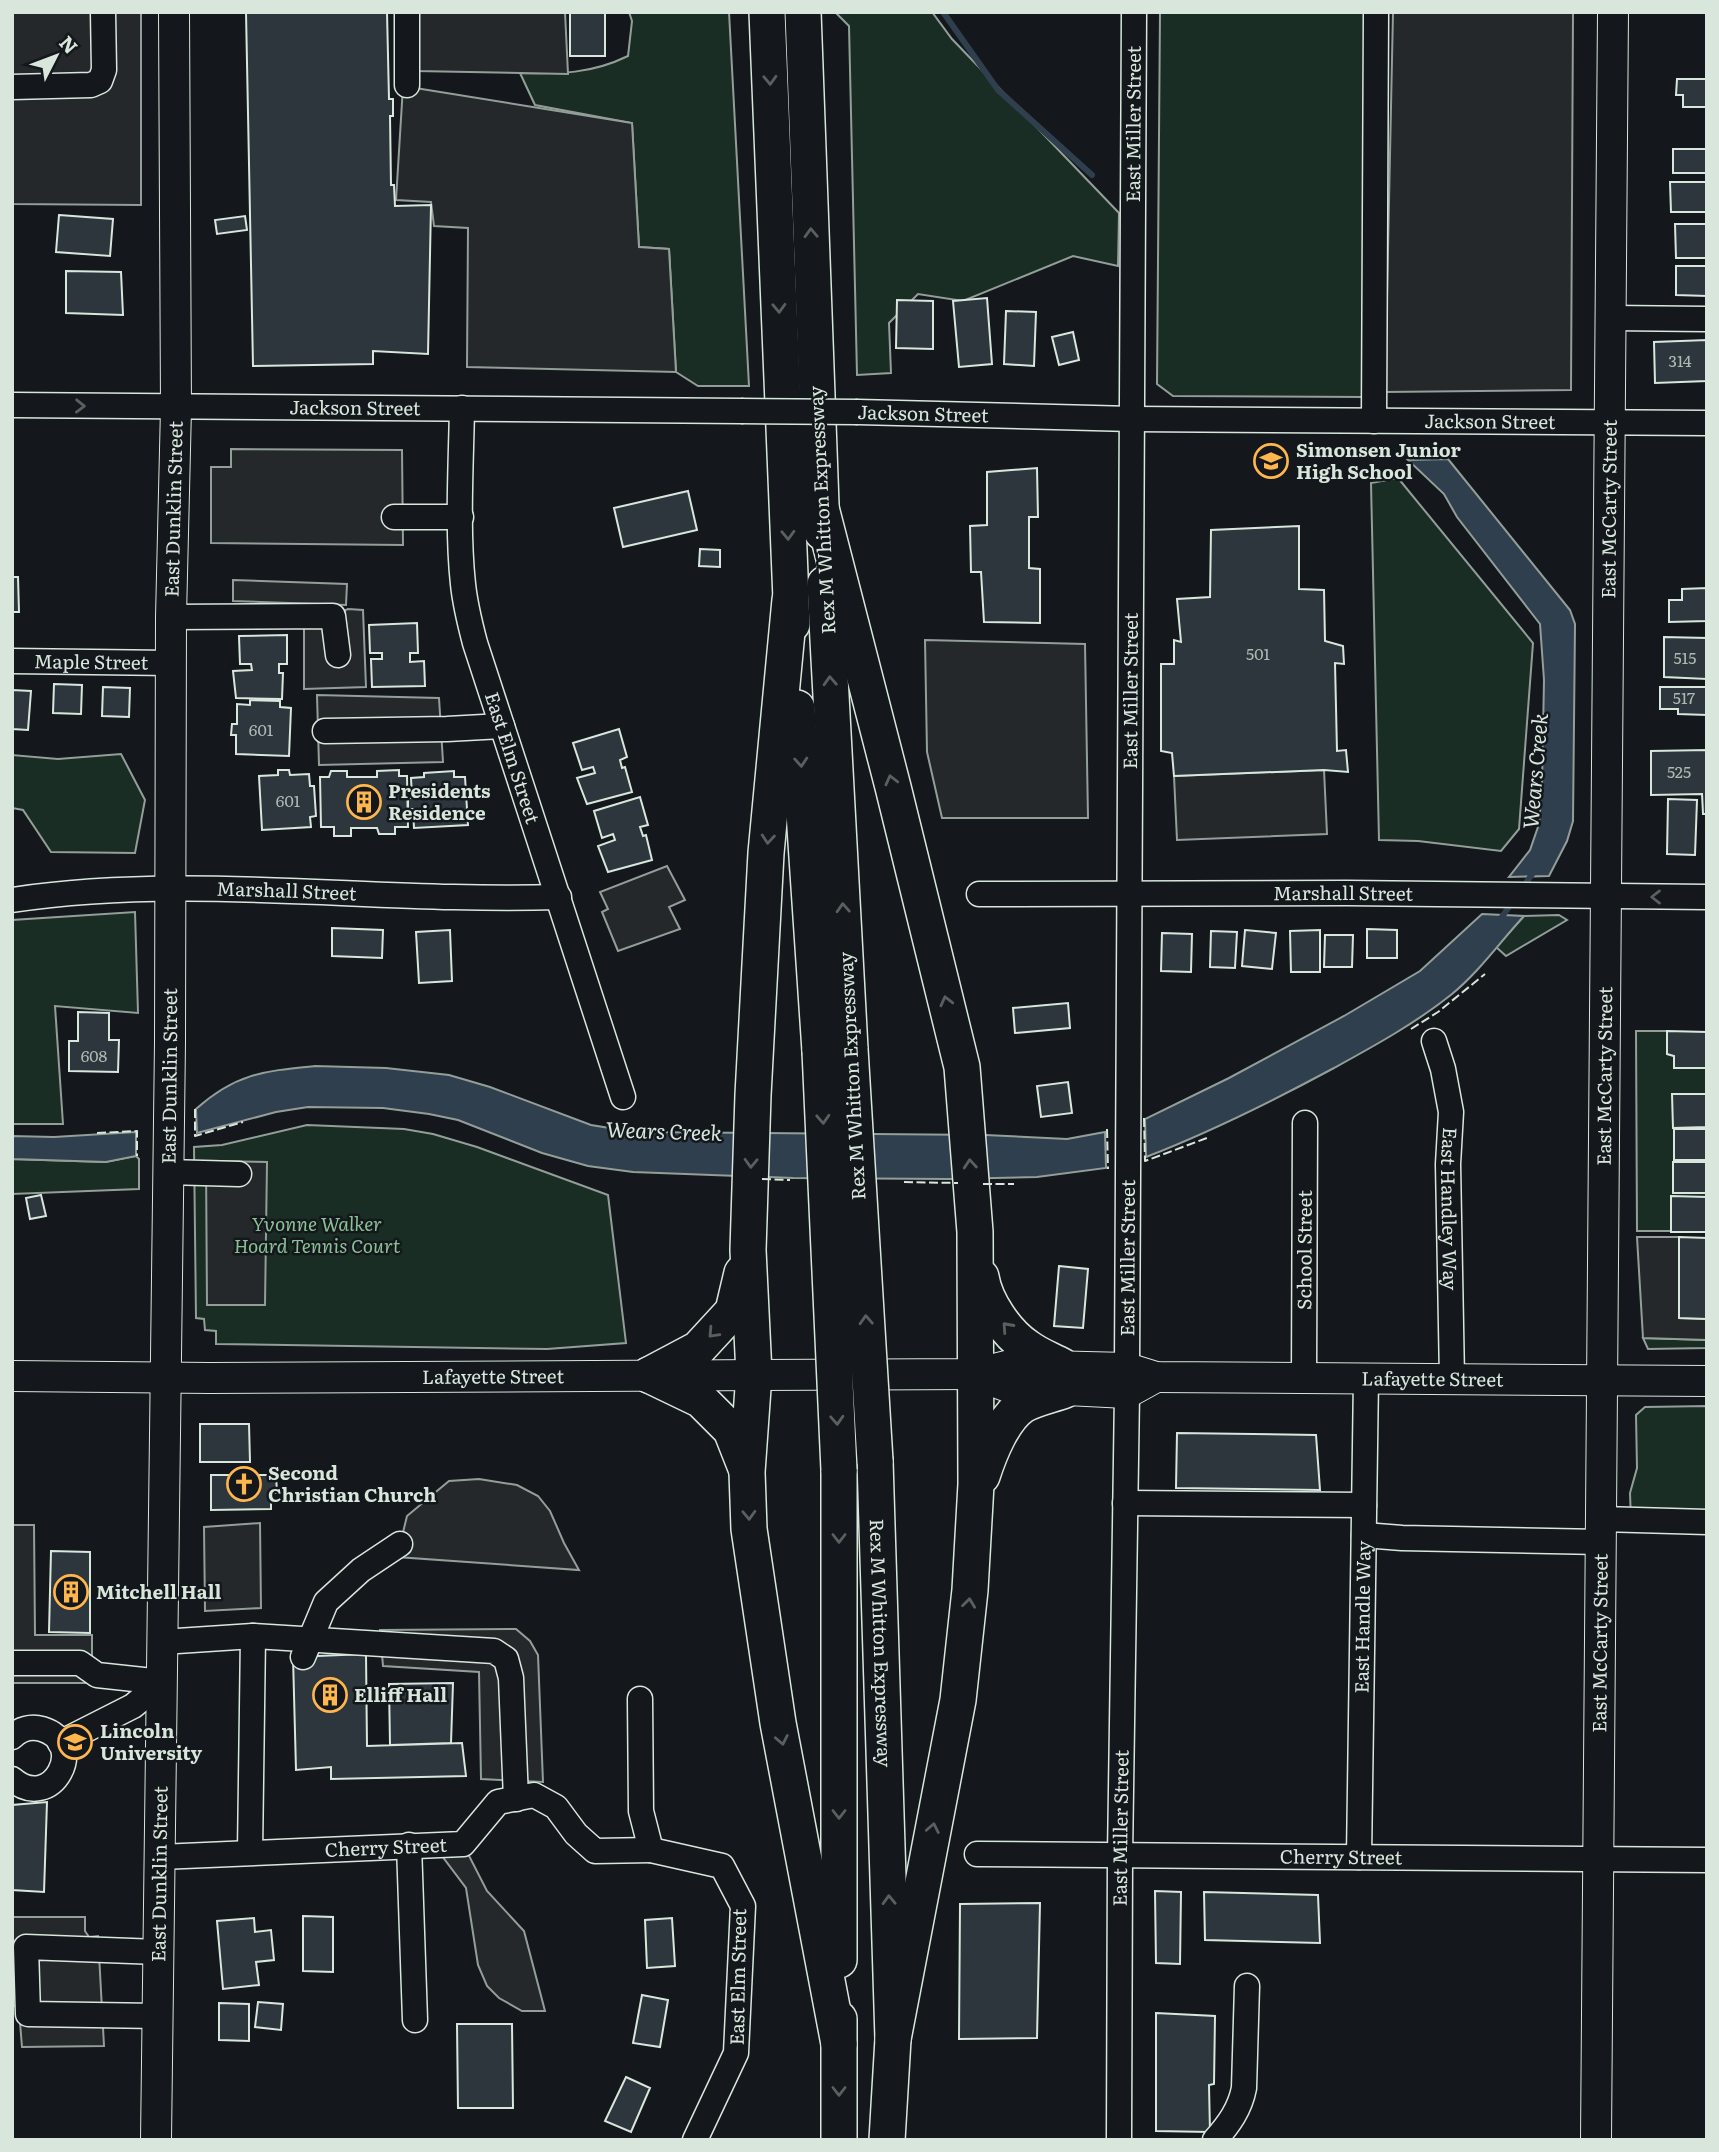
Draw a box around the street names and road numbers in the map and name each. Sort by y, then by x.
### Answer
street label: East Miller Street [1118,45,1147,202]
street label: Rex M Whitton Expressway [801,385,841,635]
street label: Jackson Street [289,392,421,421]
street label: Jackson Street [857,397,989,428]
street label: Jackson Street [1424,406,1556,435]
street label: East McCarty Street [1593,419,1623,599]
street label: East Dunklin Street [156,420,189,598]
street label: East Miller Street [1115,612,1144,769]
street label: Maple Street [34,646,149,676]
street label: East Elm Street [479,688,548,827]
street label: Marshall Street [216,874,357,907]
street label: Marshall Street [1273,878,1414,907]
street label: Rex M Whitton Expressway [831,951,871,1201]
street label: East McCarty Street [1589,986,1618,1166]
street label: East Dunklin Street [153,988,183,1164]
street label: East Handley Way [1435,1126,1465,1291]
street label: East Miller Street [1112,1179,1141,1336]
street label: School Street [1289,1190,1318,1310]
street label: Lafayette Street [422,1361,564,1390]
street label: Lafayette Street [1361,1363,1504,1393]
street label: Rex M Whitton Expressway [864,1518,900,1768]
street label: East Handle Way [1346,1540,1377,1694]
street label: East McCarty Street [1584,1553,1614,1733]
street label: East Miller Street [1105,1749,1135,1906]
street label: East Dunklin Street [143,1785,174,1962]
street label: Cherry Street [324,1830,448,1863]
street label: Cherry Street [1280,1841,1403,1870]
street label: East Elm Street [722,1908,752,2046]

